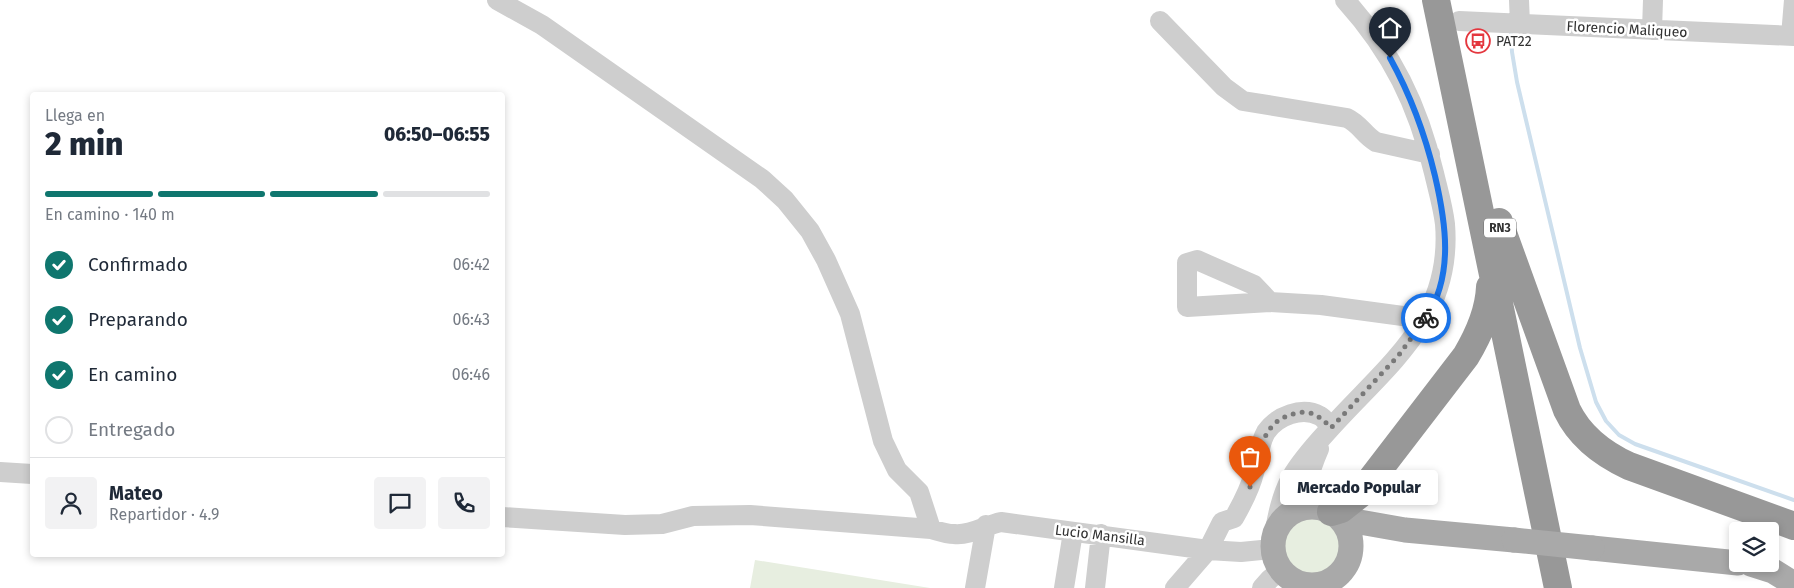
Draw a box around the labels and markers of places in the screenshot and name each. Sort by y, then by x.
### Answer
pin [1369,7,1411,58]
bus stop icon: PAT22 [1465,28,1491,54]
place label: PAT22 [1496,33,1532,50]
pin [1229,436,1271,487]
callout: Mercado Popular [1280,470,1438,504]

